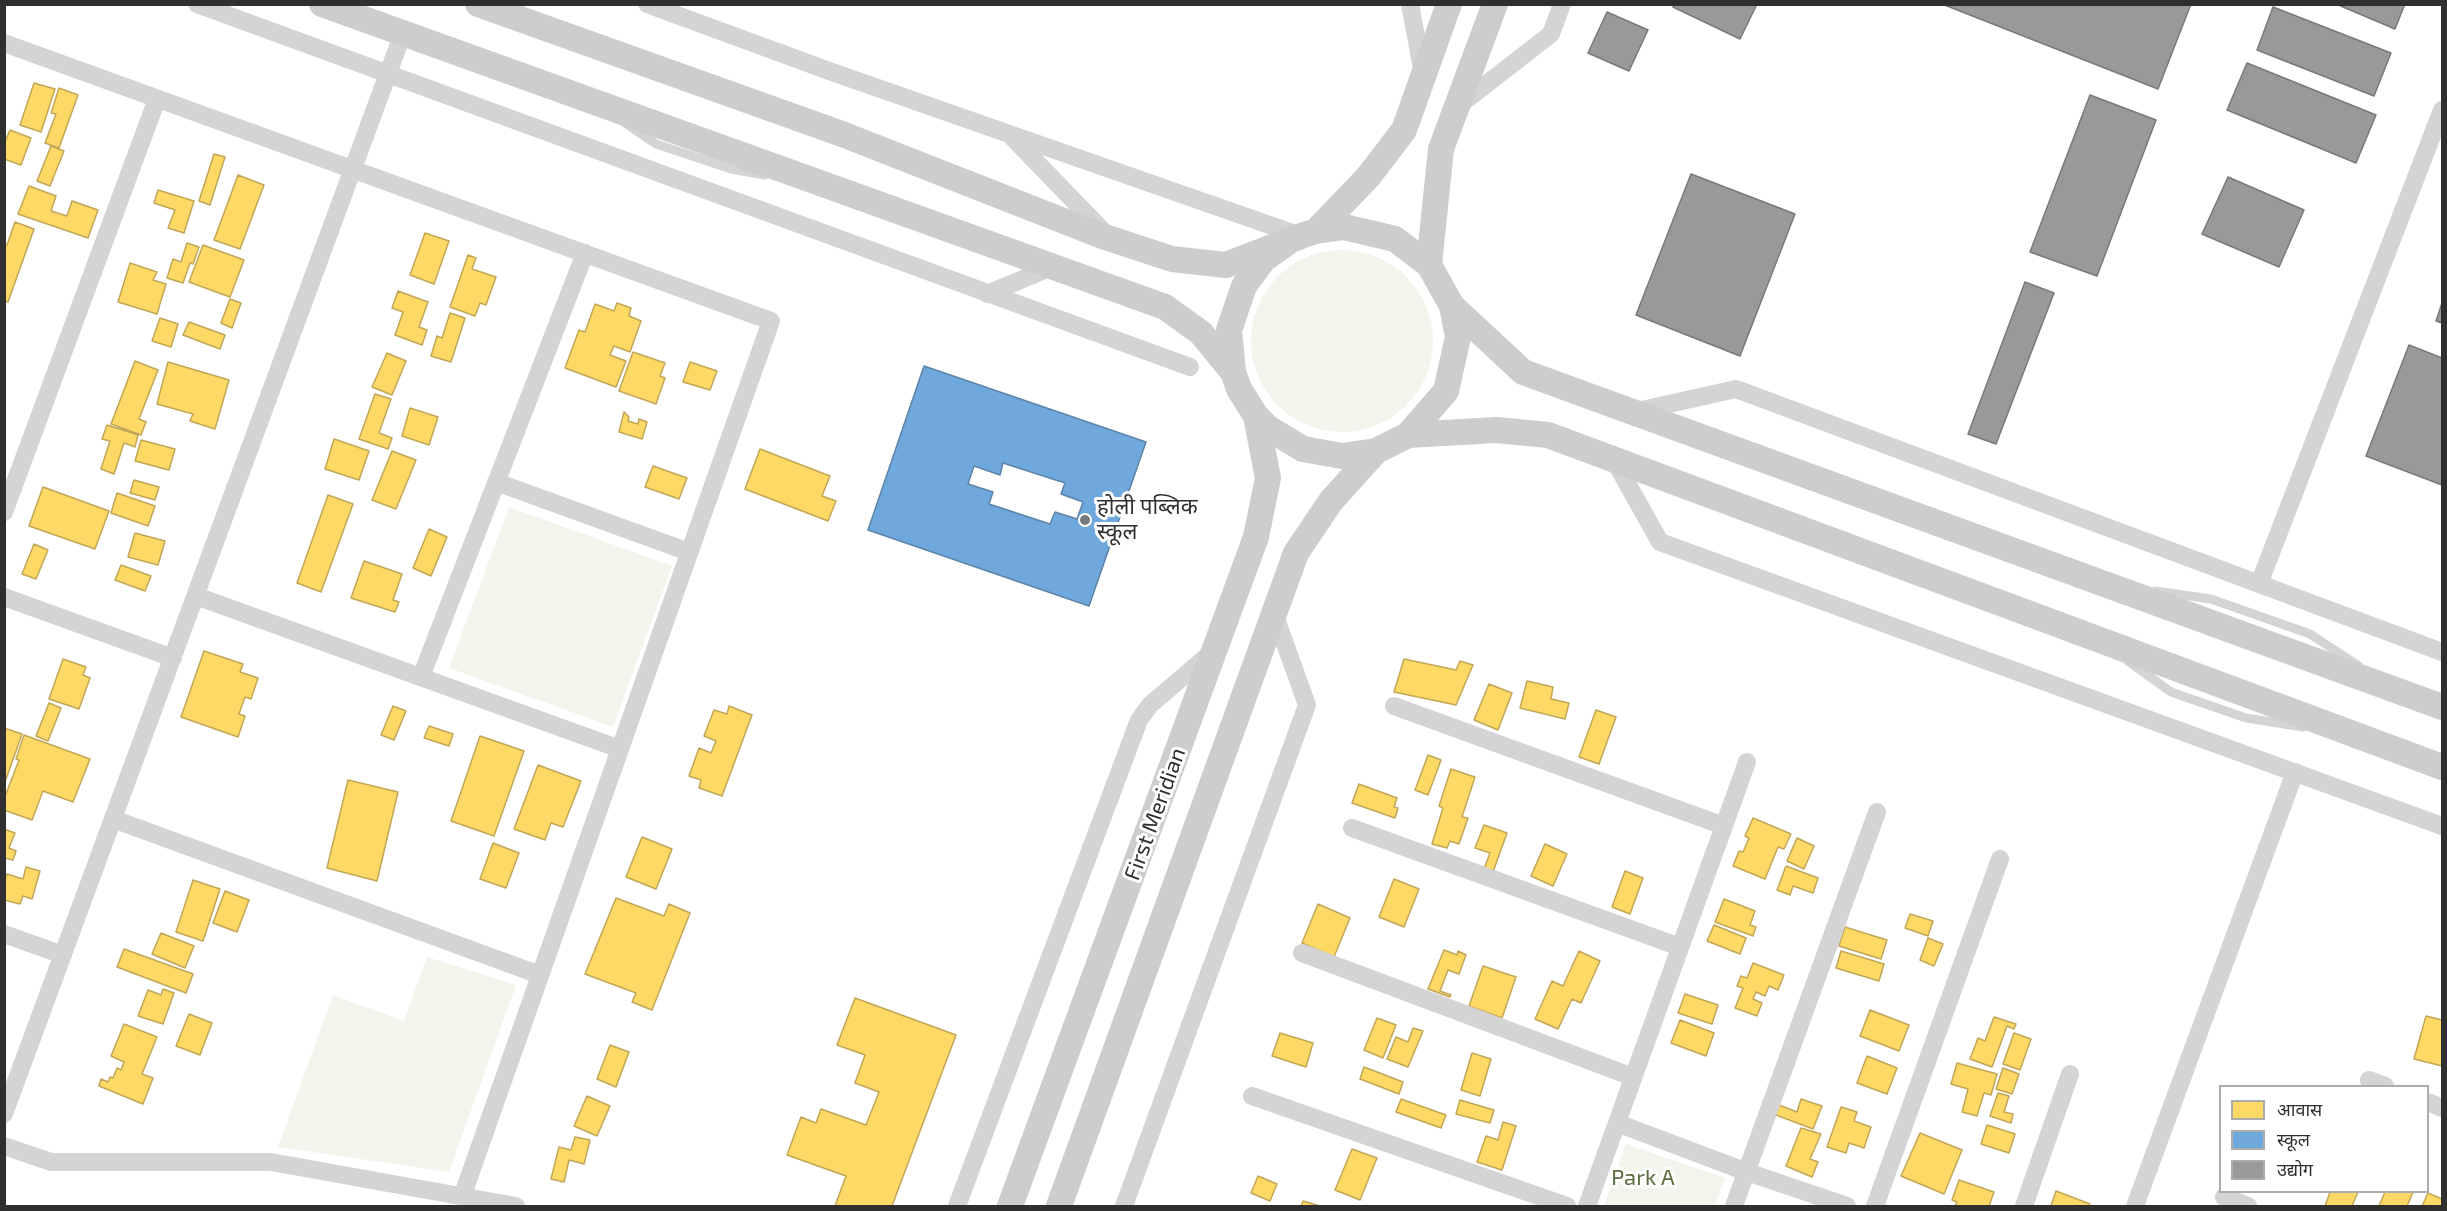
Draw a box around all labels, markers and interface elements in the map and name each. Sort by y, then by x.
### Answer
place label: होली पब्लिक स्कूल [1097,494,1198,546]
marker: होली पब्लिक स्कूल [1078,513,1092,527]
street label: First Meridian [1119,744,1191,884]
legend [2219,1085,2429,1193]
text: आवास [2277,1098,2322,1120]
text: स्कूल [2277,1128,2310,1150]
text: उद्योग [2277,1158,2313,1180]
park label: Park A [1611,1165,1675,1191]

